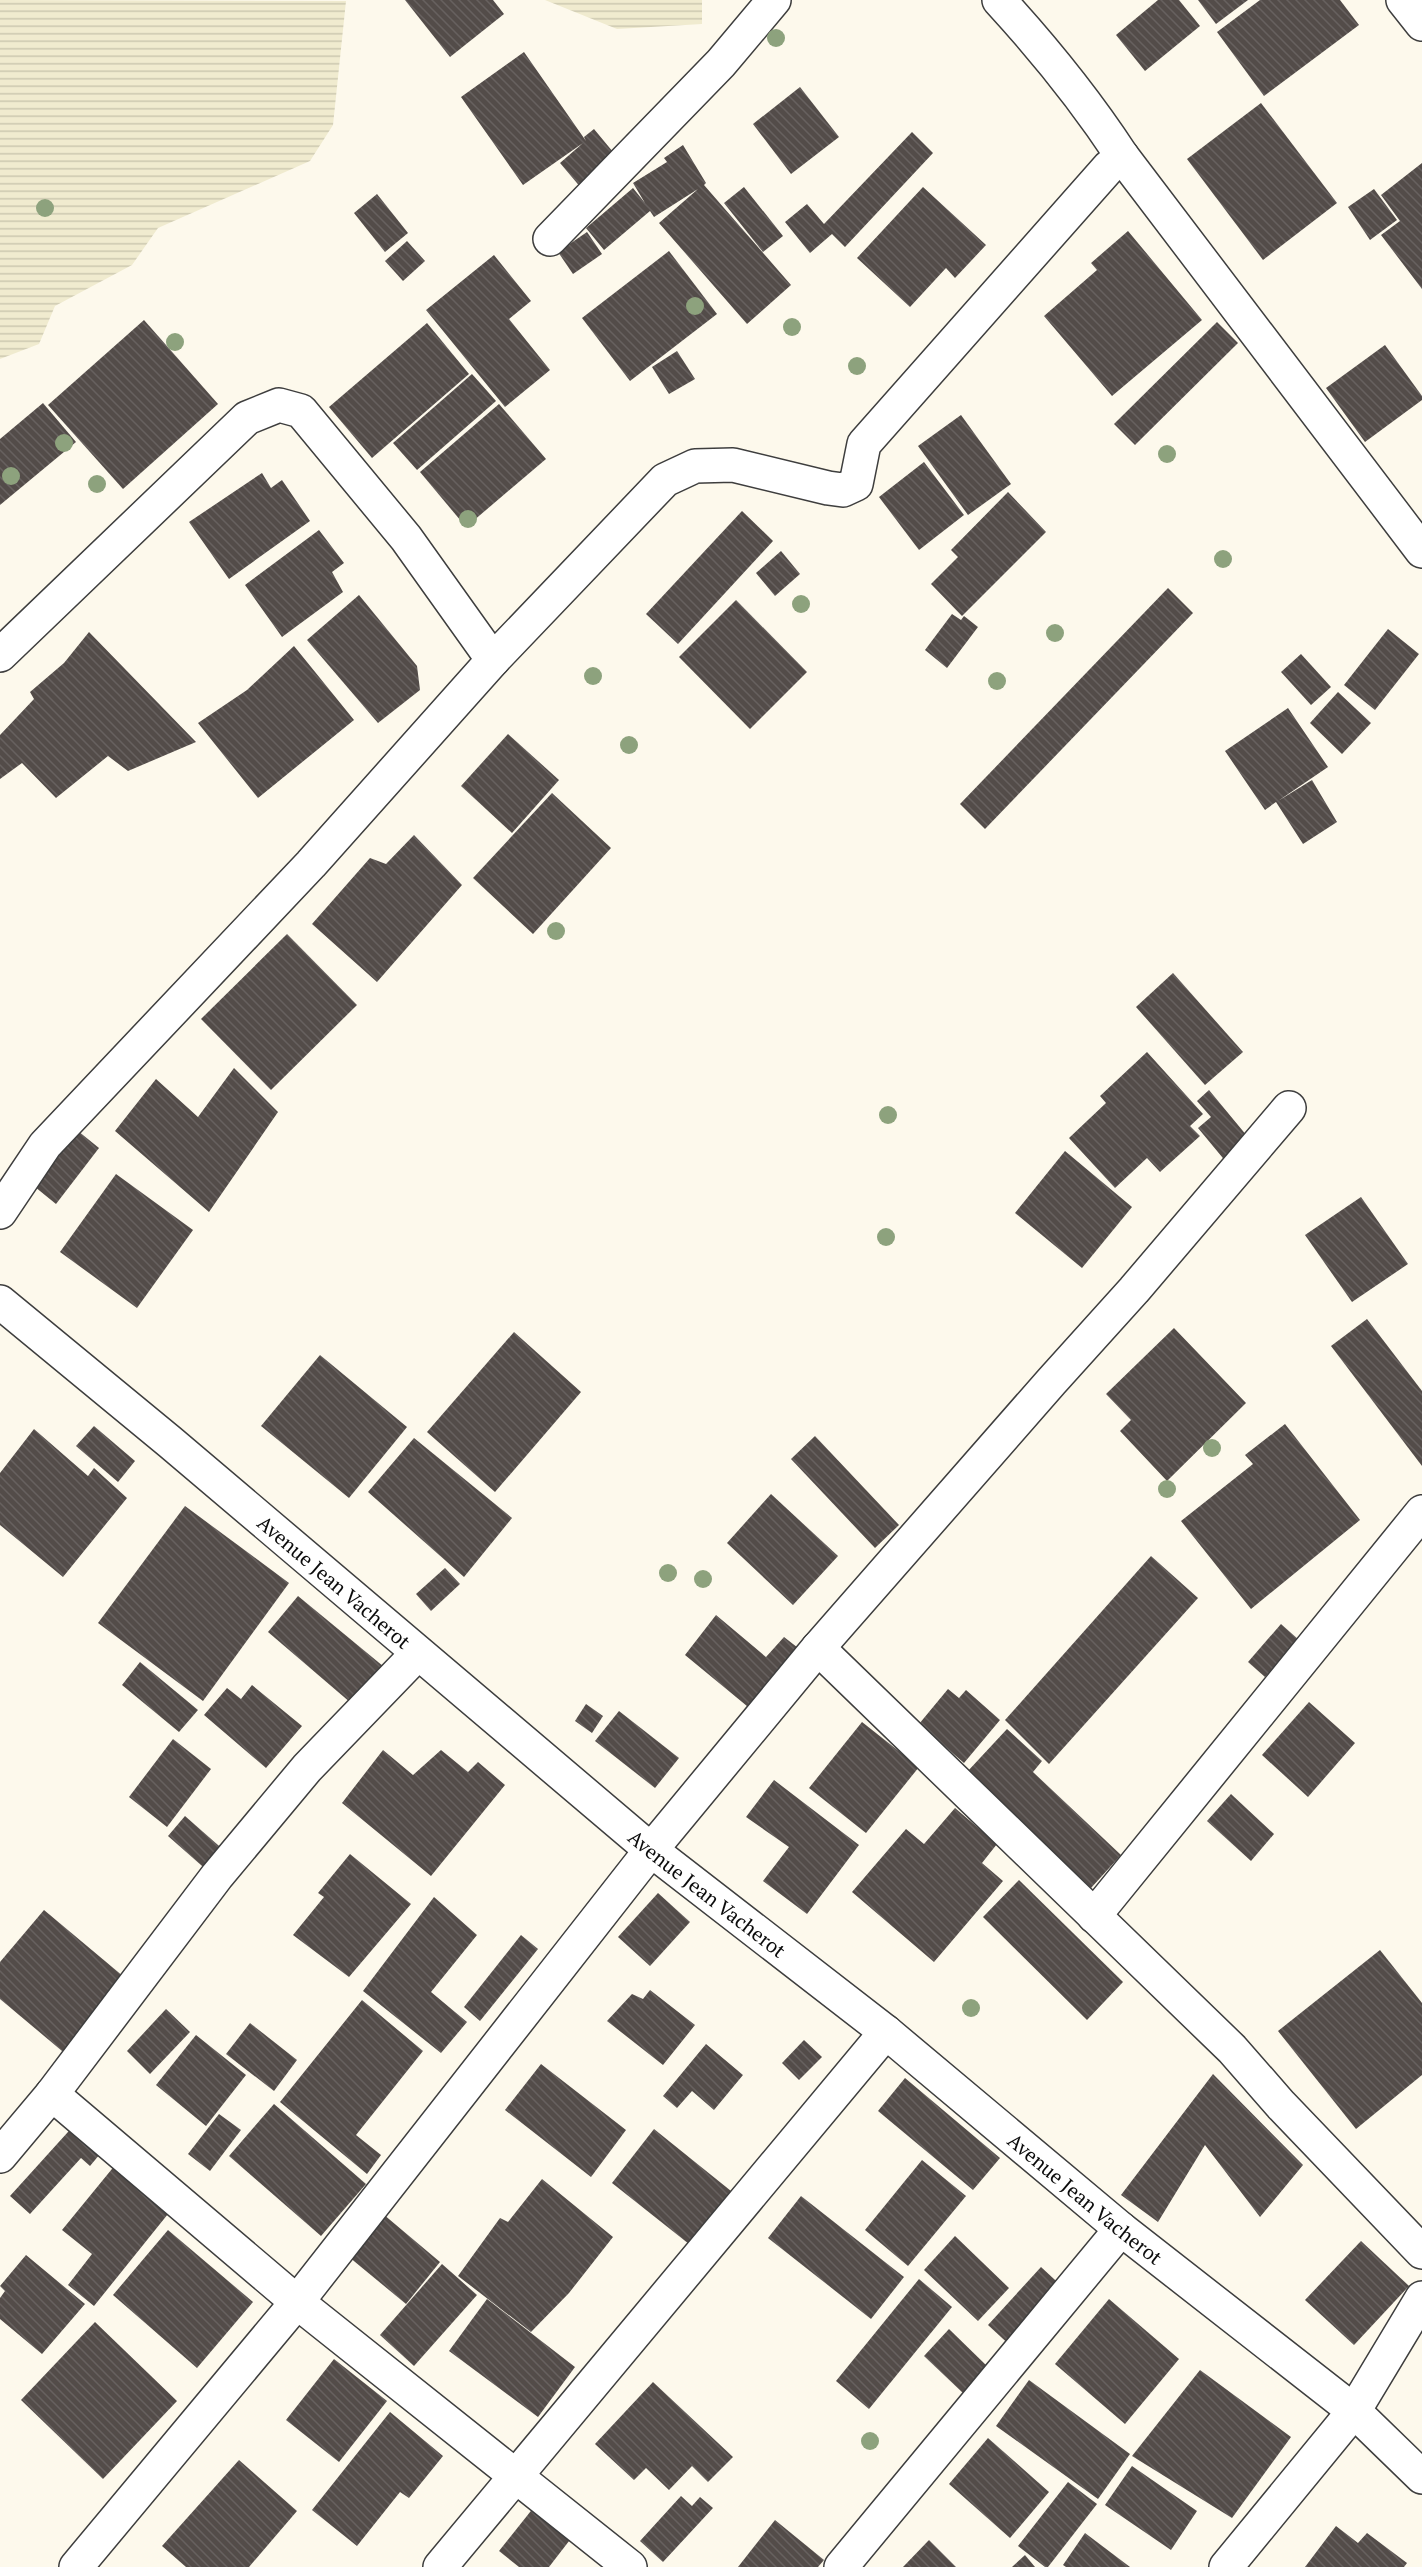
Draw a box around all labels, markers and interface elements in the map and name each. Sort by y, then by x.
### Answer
street label: Avenue Jean Vacherot [252,1509,417,1655]
street label: Avenue Jean Vacherot [623,1823,792,1964]
street label: Avenue Jean Vacherot [1003,2127,1169,2271]

